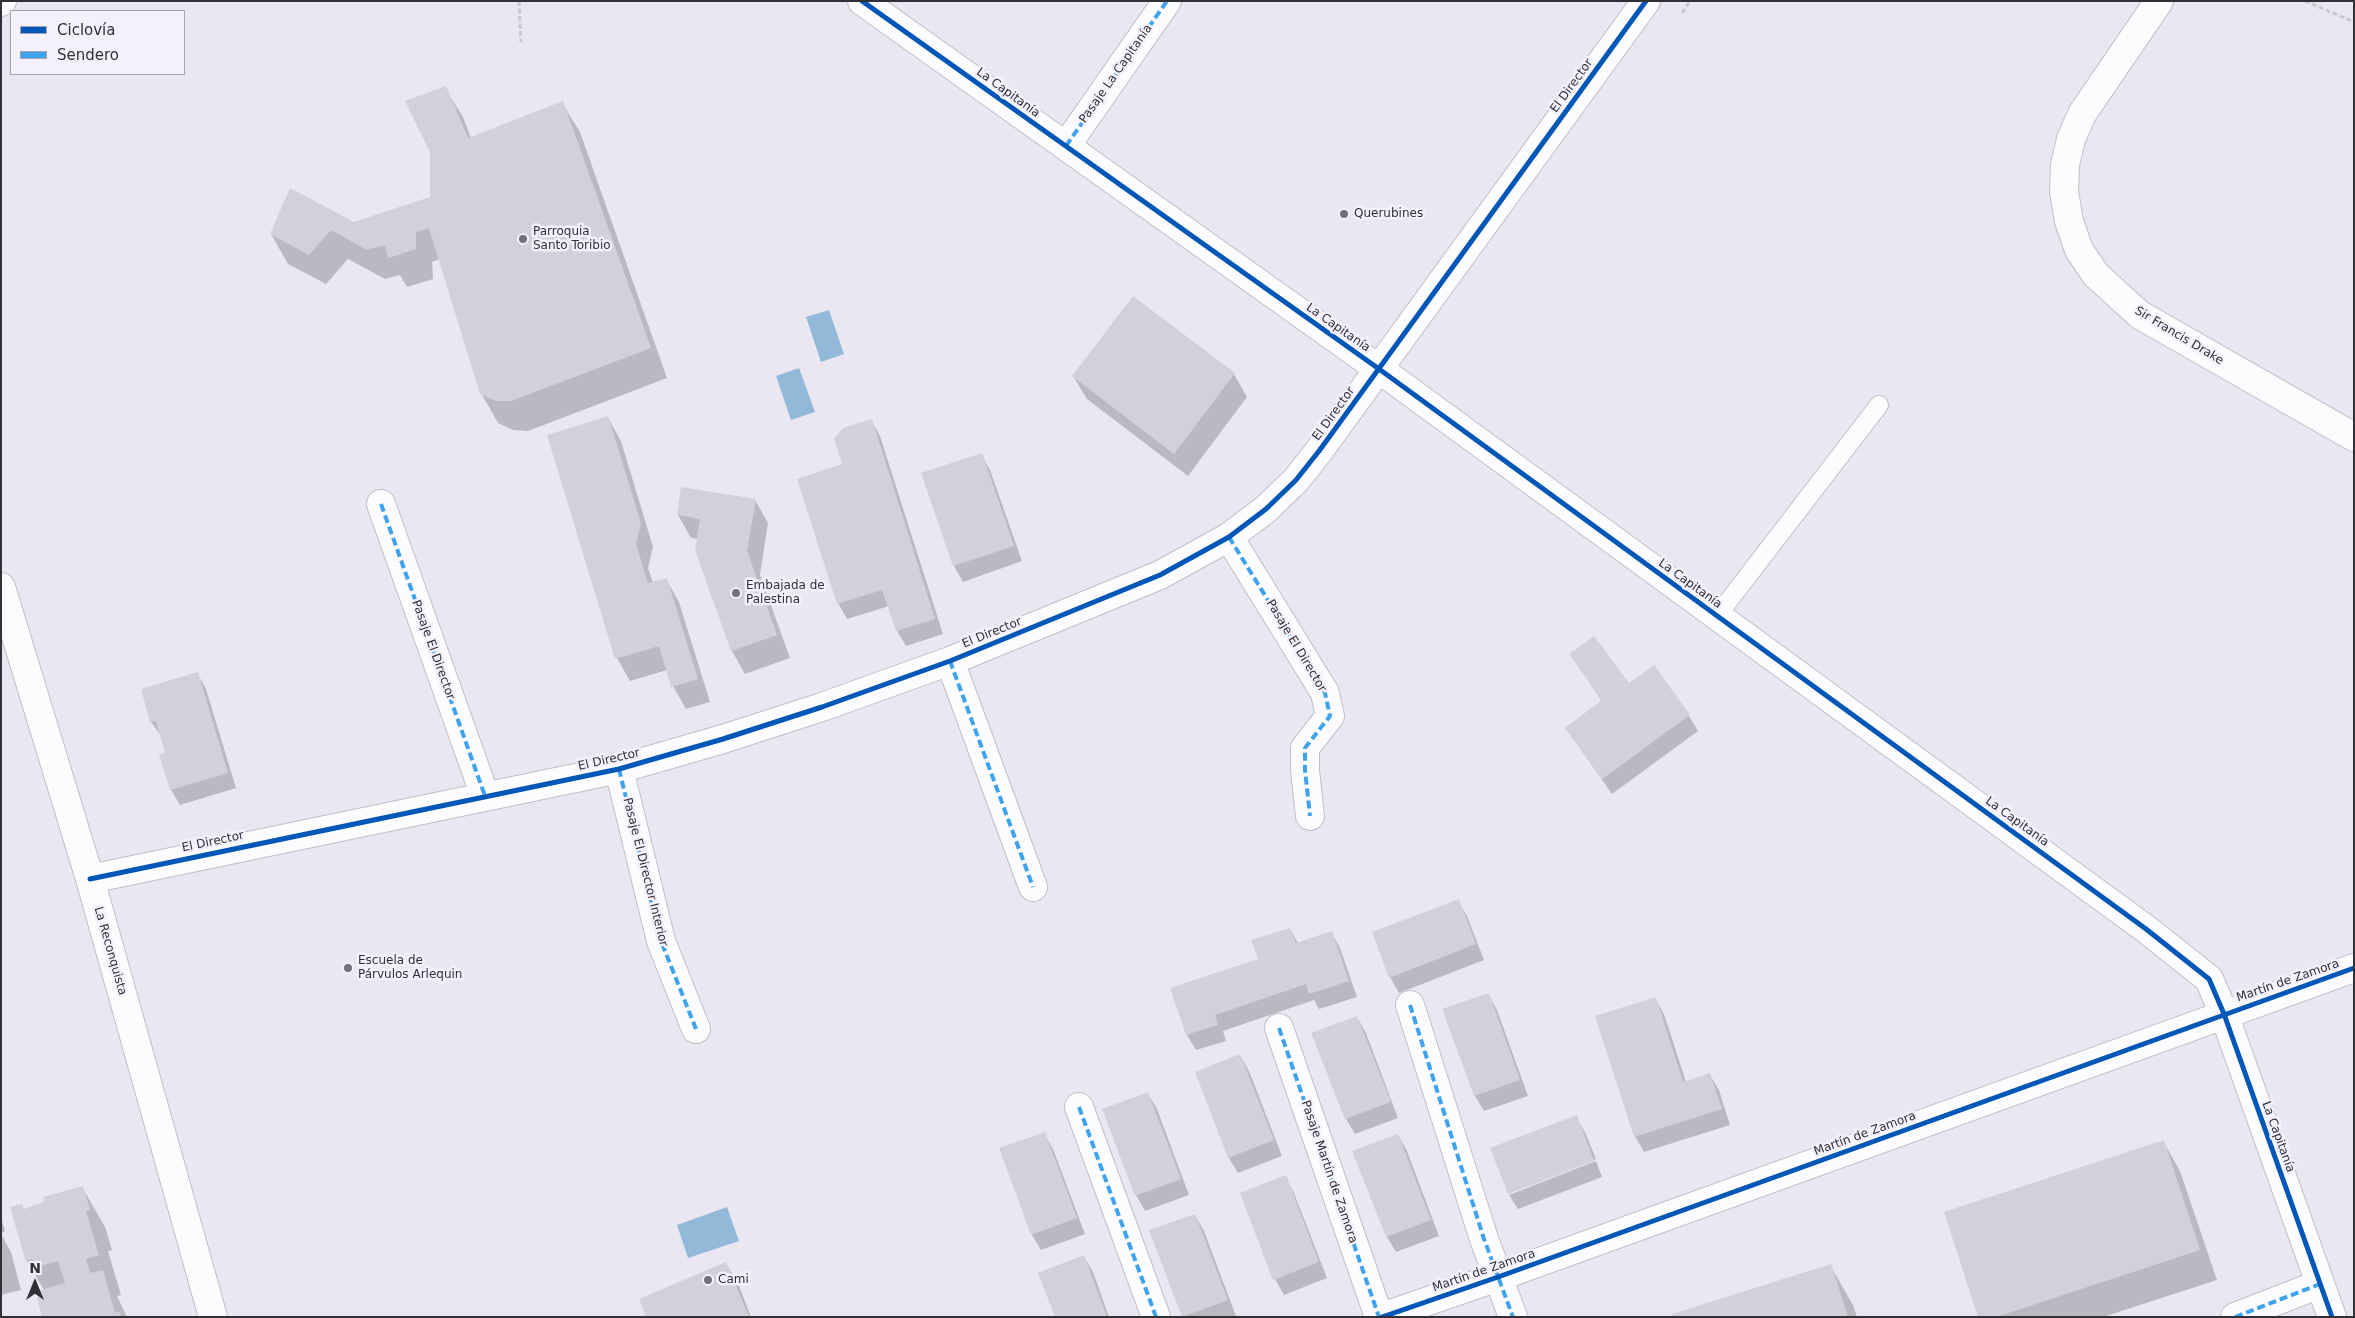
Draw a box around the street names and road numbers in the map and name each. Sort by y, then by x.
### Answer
street label: Pasaje La Capitanía [1077,22,1155,126]
street label: El Director [1548,56,1596,116]
street label: La Capitanía [973,65,1043,121]
street label: La Capitanía [1303,301,1373,355]
street label: Sir Francis Drake [2132,304,2226,368]
street label: El Director [1310,384,1358,444]
street label: La Capitanía [1655,556,1725,612]
street label: Pasaje El Director [1263,597,1329,695]
street label: Pasaje El Director [408,598,458,702]
street label: El Director [960,615,1024,651]
street label: El Director [577,746,641,774]
street label: La Capitanía [1982,794,2052,850]
street label: Pasaje El Director Interior [620,796,670,948]
street label: El Director [181,828,245,856]
street label: La Reconquista [90,905,130,997]
street label: Martín de Zamora [2235,957,2341,1005]
street label: Pasaje Martín de Zamora [1298,1099,1360,1245]
street label: La Capitanía [2258,1099,2298,1175]
street label: Martín de Zamora [1812,1109,1918,1159]
street label: Martín de Zamora [1431,1247,1537,1295]

